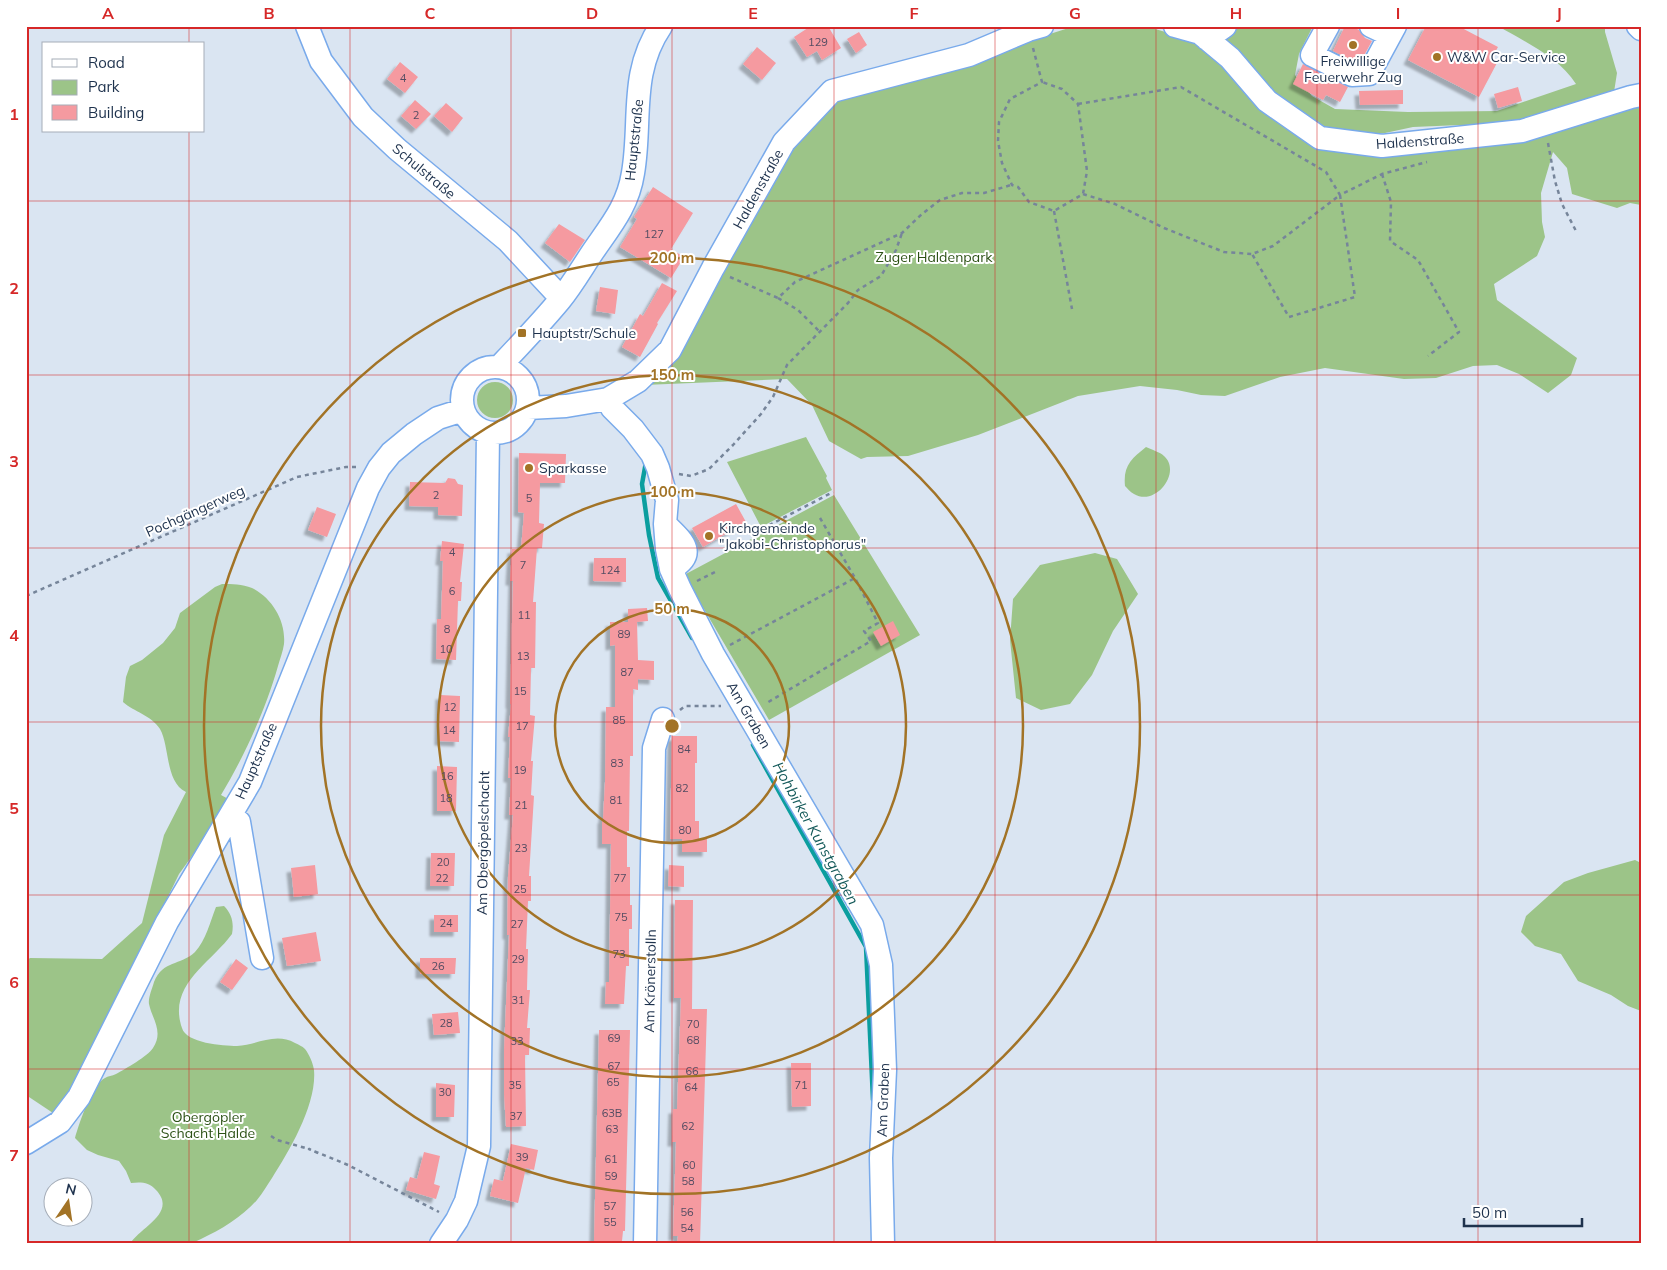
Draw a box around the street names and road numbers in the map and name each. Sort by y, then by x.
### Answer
street label: Hauptstraße [621,98,647,182]
street label: Haldenstraße [1375,129,1465,153]
street label: Schulstraße [389,139,459,203]
street label: Haldenstraße [729,146,787,232]
street label: Pochgängerweg [143,481,247,541]
street label: Am Graben [723,678,775,752]
street label: Hauptstraße [231,720,281,802]
street label: Am Obergöpelschacht [473,771,493,915]
street label: Am Krönerstolln [640,929,660,1033]
street label: Am Graben [873,1063,893,1137]

